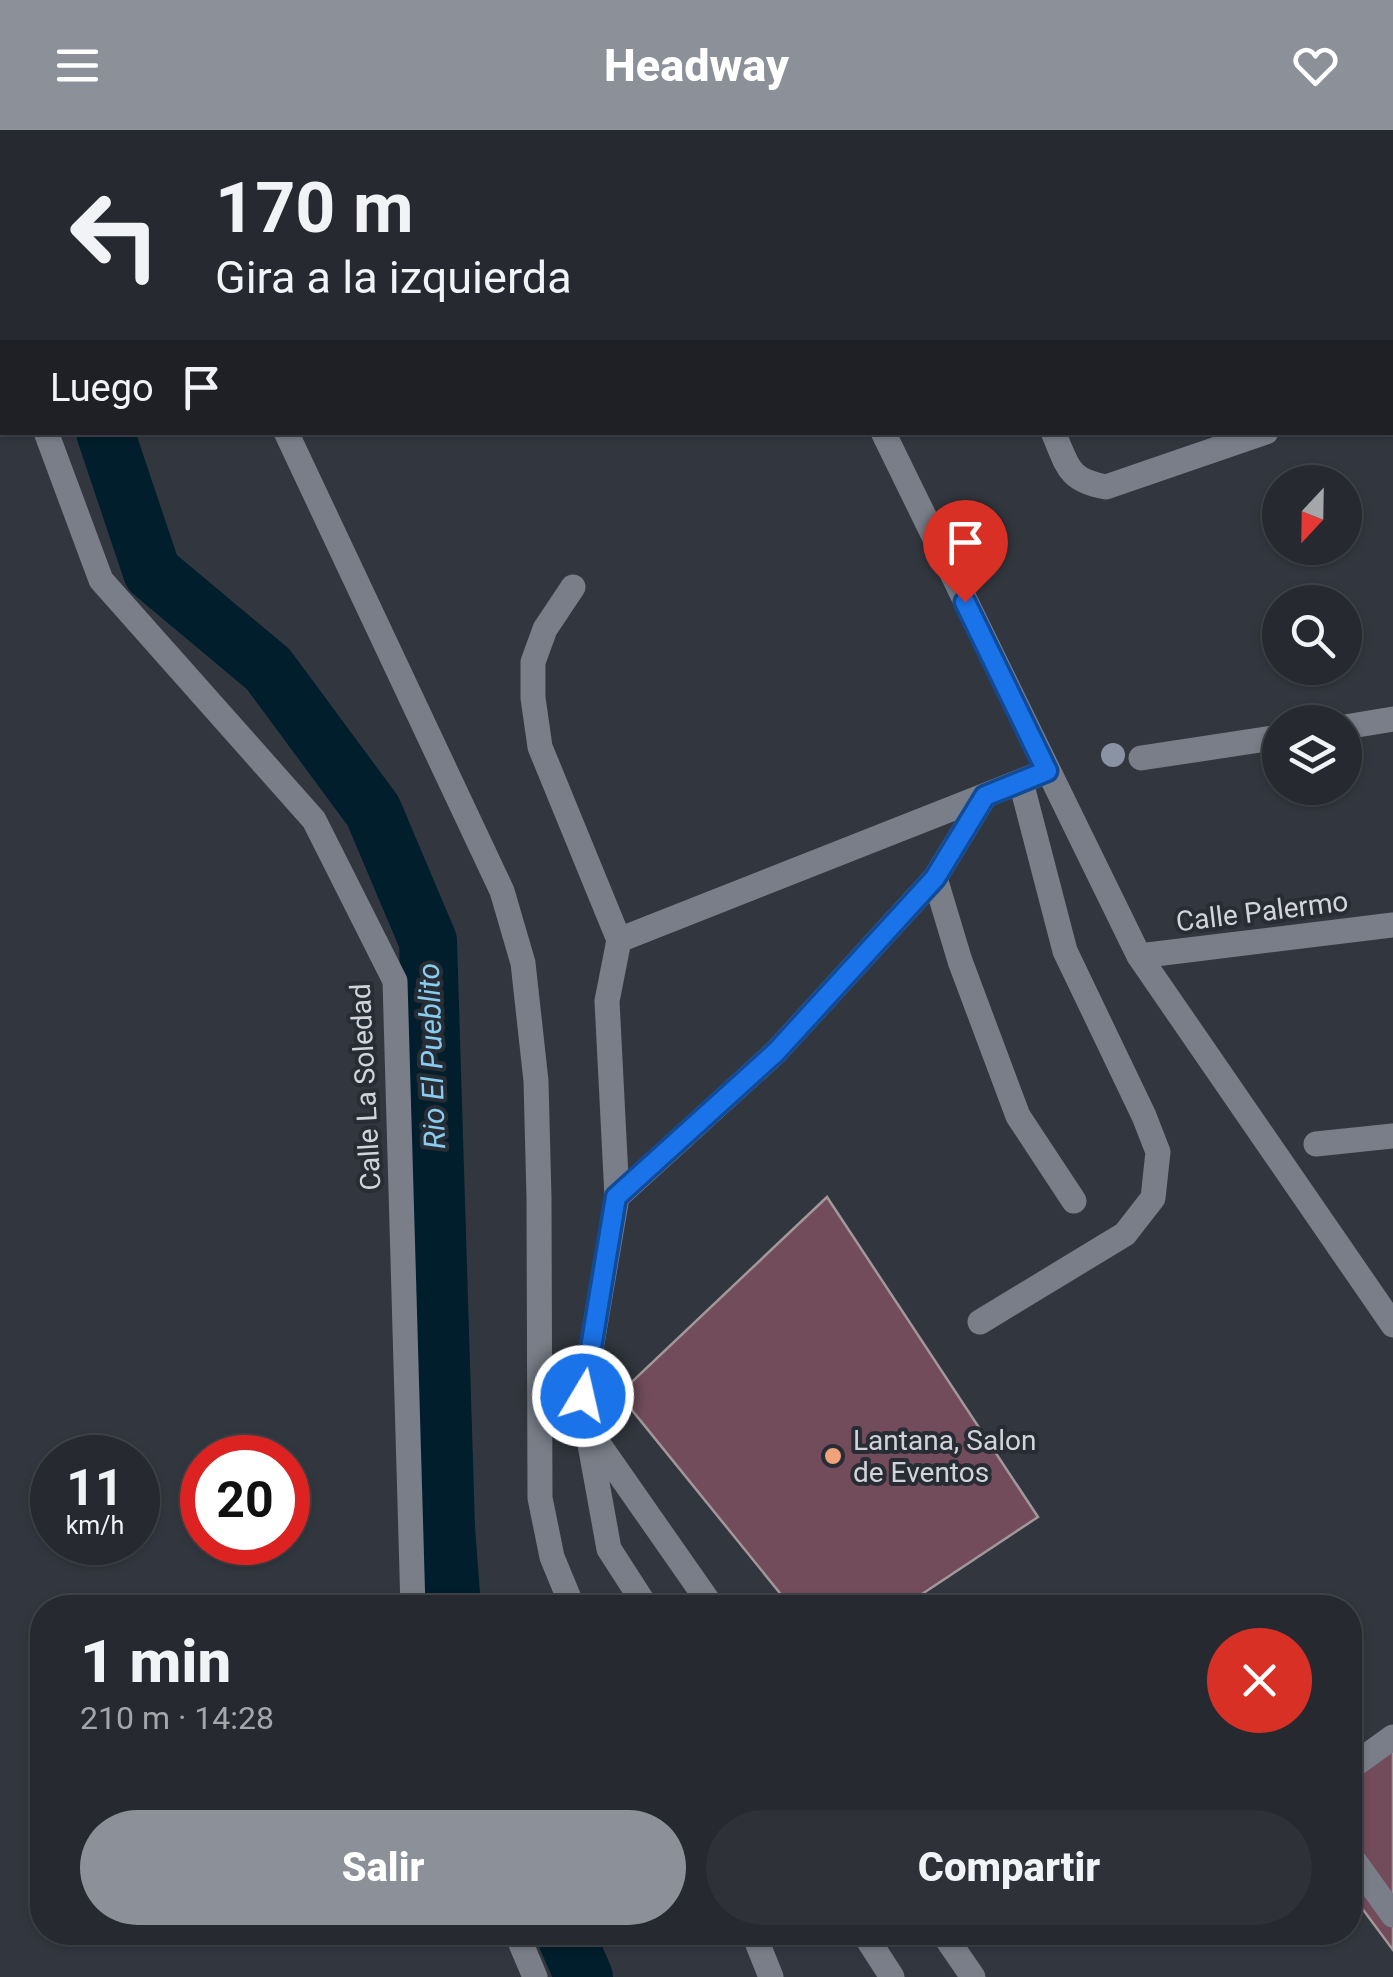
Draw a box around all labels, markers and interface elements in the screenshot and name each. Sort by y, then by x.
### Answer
icon: menu [50,38,105,93]
icon: heart [1288,38,1343,93]
text: Headway [604,39,789,92]
text: 170 m [215,167,414,249]
icon: left [50,170,180,300]
text: Gira a la izquierda [215,251,572,304]
icon: arrive [174,360,229,415]
text: Luego [50,366,154,410]
north arrow [1262,465,1362,565]
map controls [1262,465,1362,805]
pin [923,500,1008,603]
icon: arrive [938,515,993,570]
button: search [1262,585,1362,685]
button: layers [1262,705,1362,805]
street label: Calle Palermo [1174,885,1350,938]
water label: Rio El Pueblito [411,962,452,1150]
street label: Calle La Soledad [344,983,387,1191]
position arrow [531,1344,635,1448]
place label: Lantana, Salon de Eventos [853,1424,1036,1489]
speed limit sign: 20 [180,1435,310,1565]
marker: Lantana, Salon de Eventos [822,1445,844,1467]
text: 11 [66,1459,124,1517]
text: km/h [66,1511,124,1540]
text: 1 min [80,1626,231,1697]
button: close [1207,1628,1312,1733]
text: 210 m · 14:28 [80,1699,274,1737]
button: Salir [80,1810,686,1925]
button: Compartir [706,1810,1312,1925]

